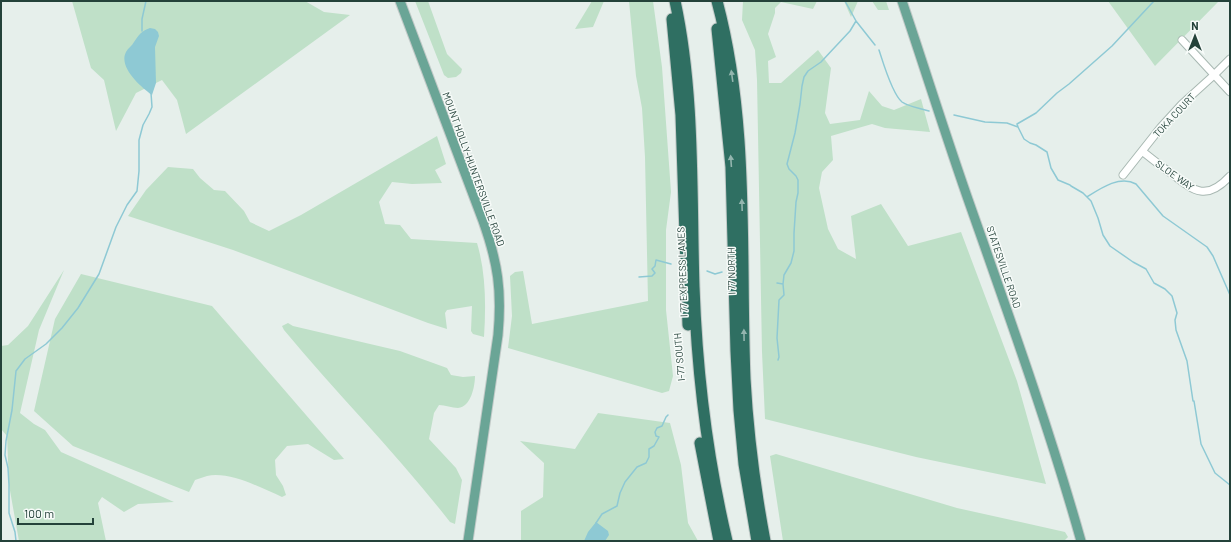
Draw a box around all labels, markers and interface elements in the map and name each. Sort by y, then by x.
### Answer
north arrow [1175,16,1215,56]
text: N [1191,19,1199,32]
one-way arrow [729,70,735,82]
street label: MOUNT HOLLY-HUNTERSVILLE ROAD [440,90,508,248]
street label: TOKA COURT [1150,90,1198,140]
one-way arrow [727,155,734,167]
street label: SLOE WAY [1153,157,1197,193]
one-way arrow [739,198,745,211]
street label: STATESVILLE ROAD [984,224,1024,310]
street label: I 77 EXPRESS LANES [674,226,690,317]
street label: I 77 NORTH [725,247,737,295]
one-way arrow [741,328,747,341]
street label: I-77 SOUTH [671,332,687,382]
scale bar [18,500,93,526]
text: 100 m [24,506,54,520]

